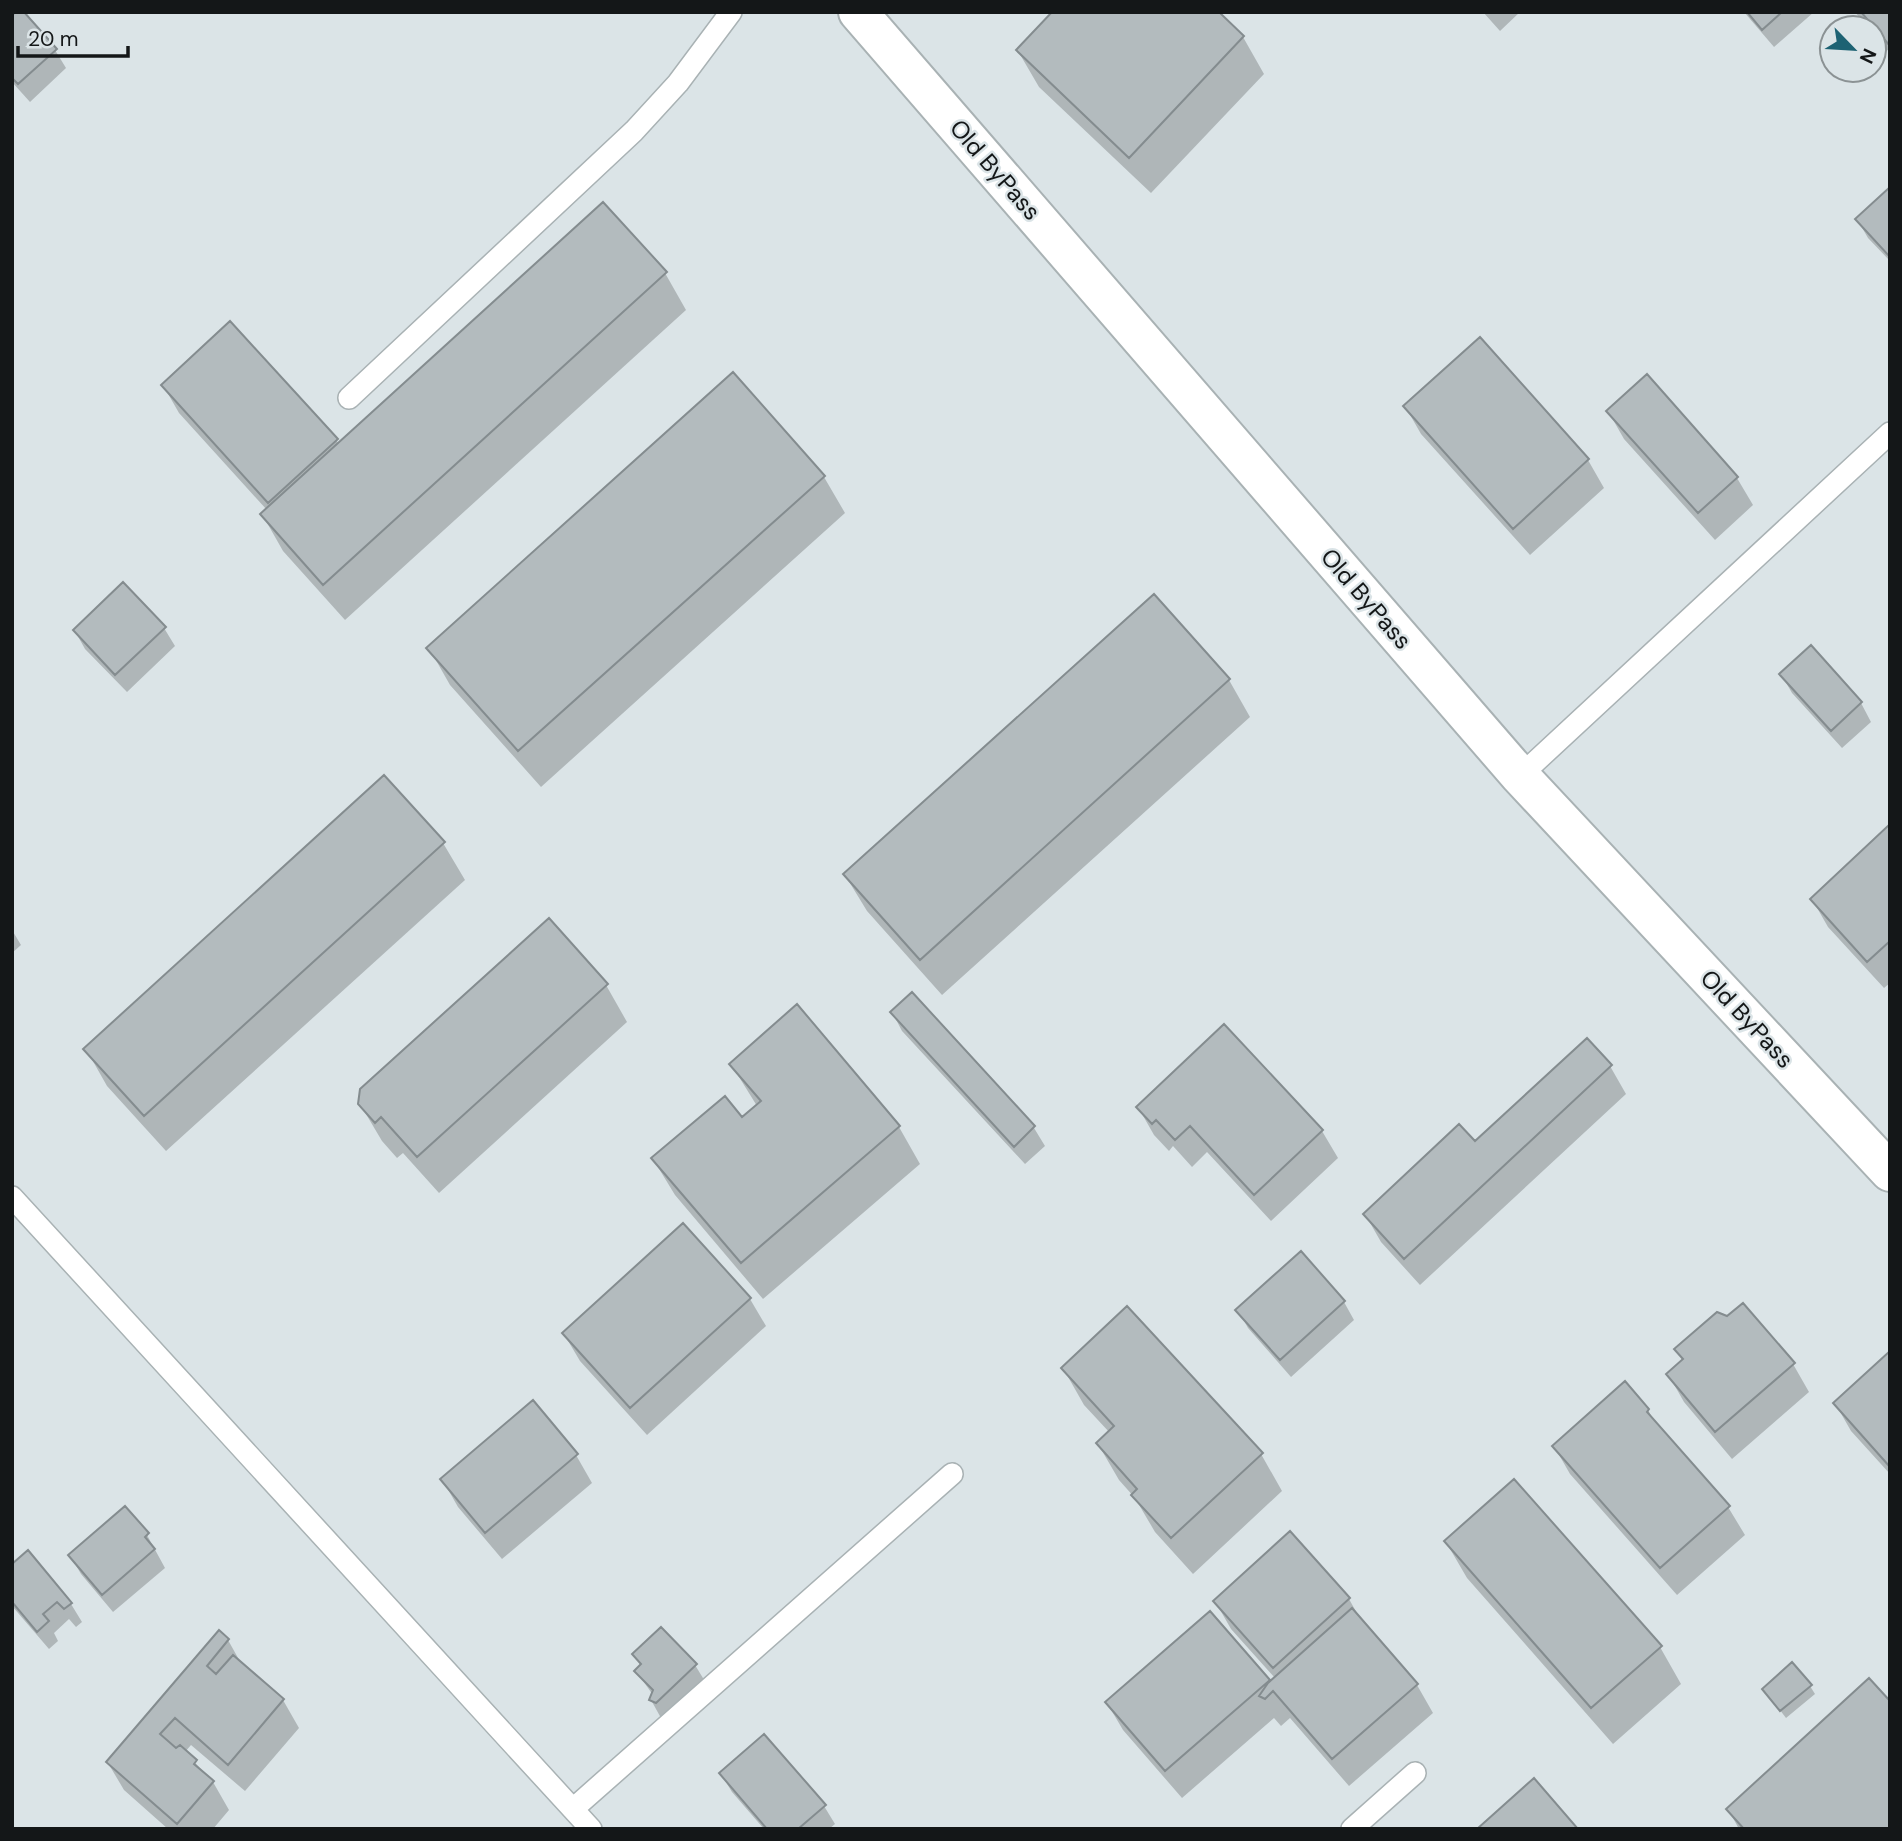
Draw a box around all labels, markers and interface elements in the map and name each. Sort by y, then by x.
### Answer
scale bar [18,14,128,58]
north arrow [1818,14,1888,84]
text: 20 m [28,25,79,53]
text: N [1854,44,1882,68]
street label: Old ByPass [943,113,1048,227]
street label: Old ByPass [1314,542,1419,656]
street label: Old ByPass [1694,963,1801,1074]

